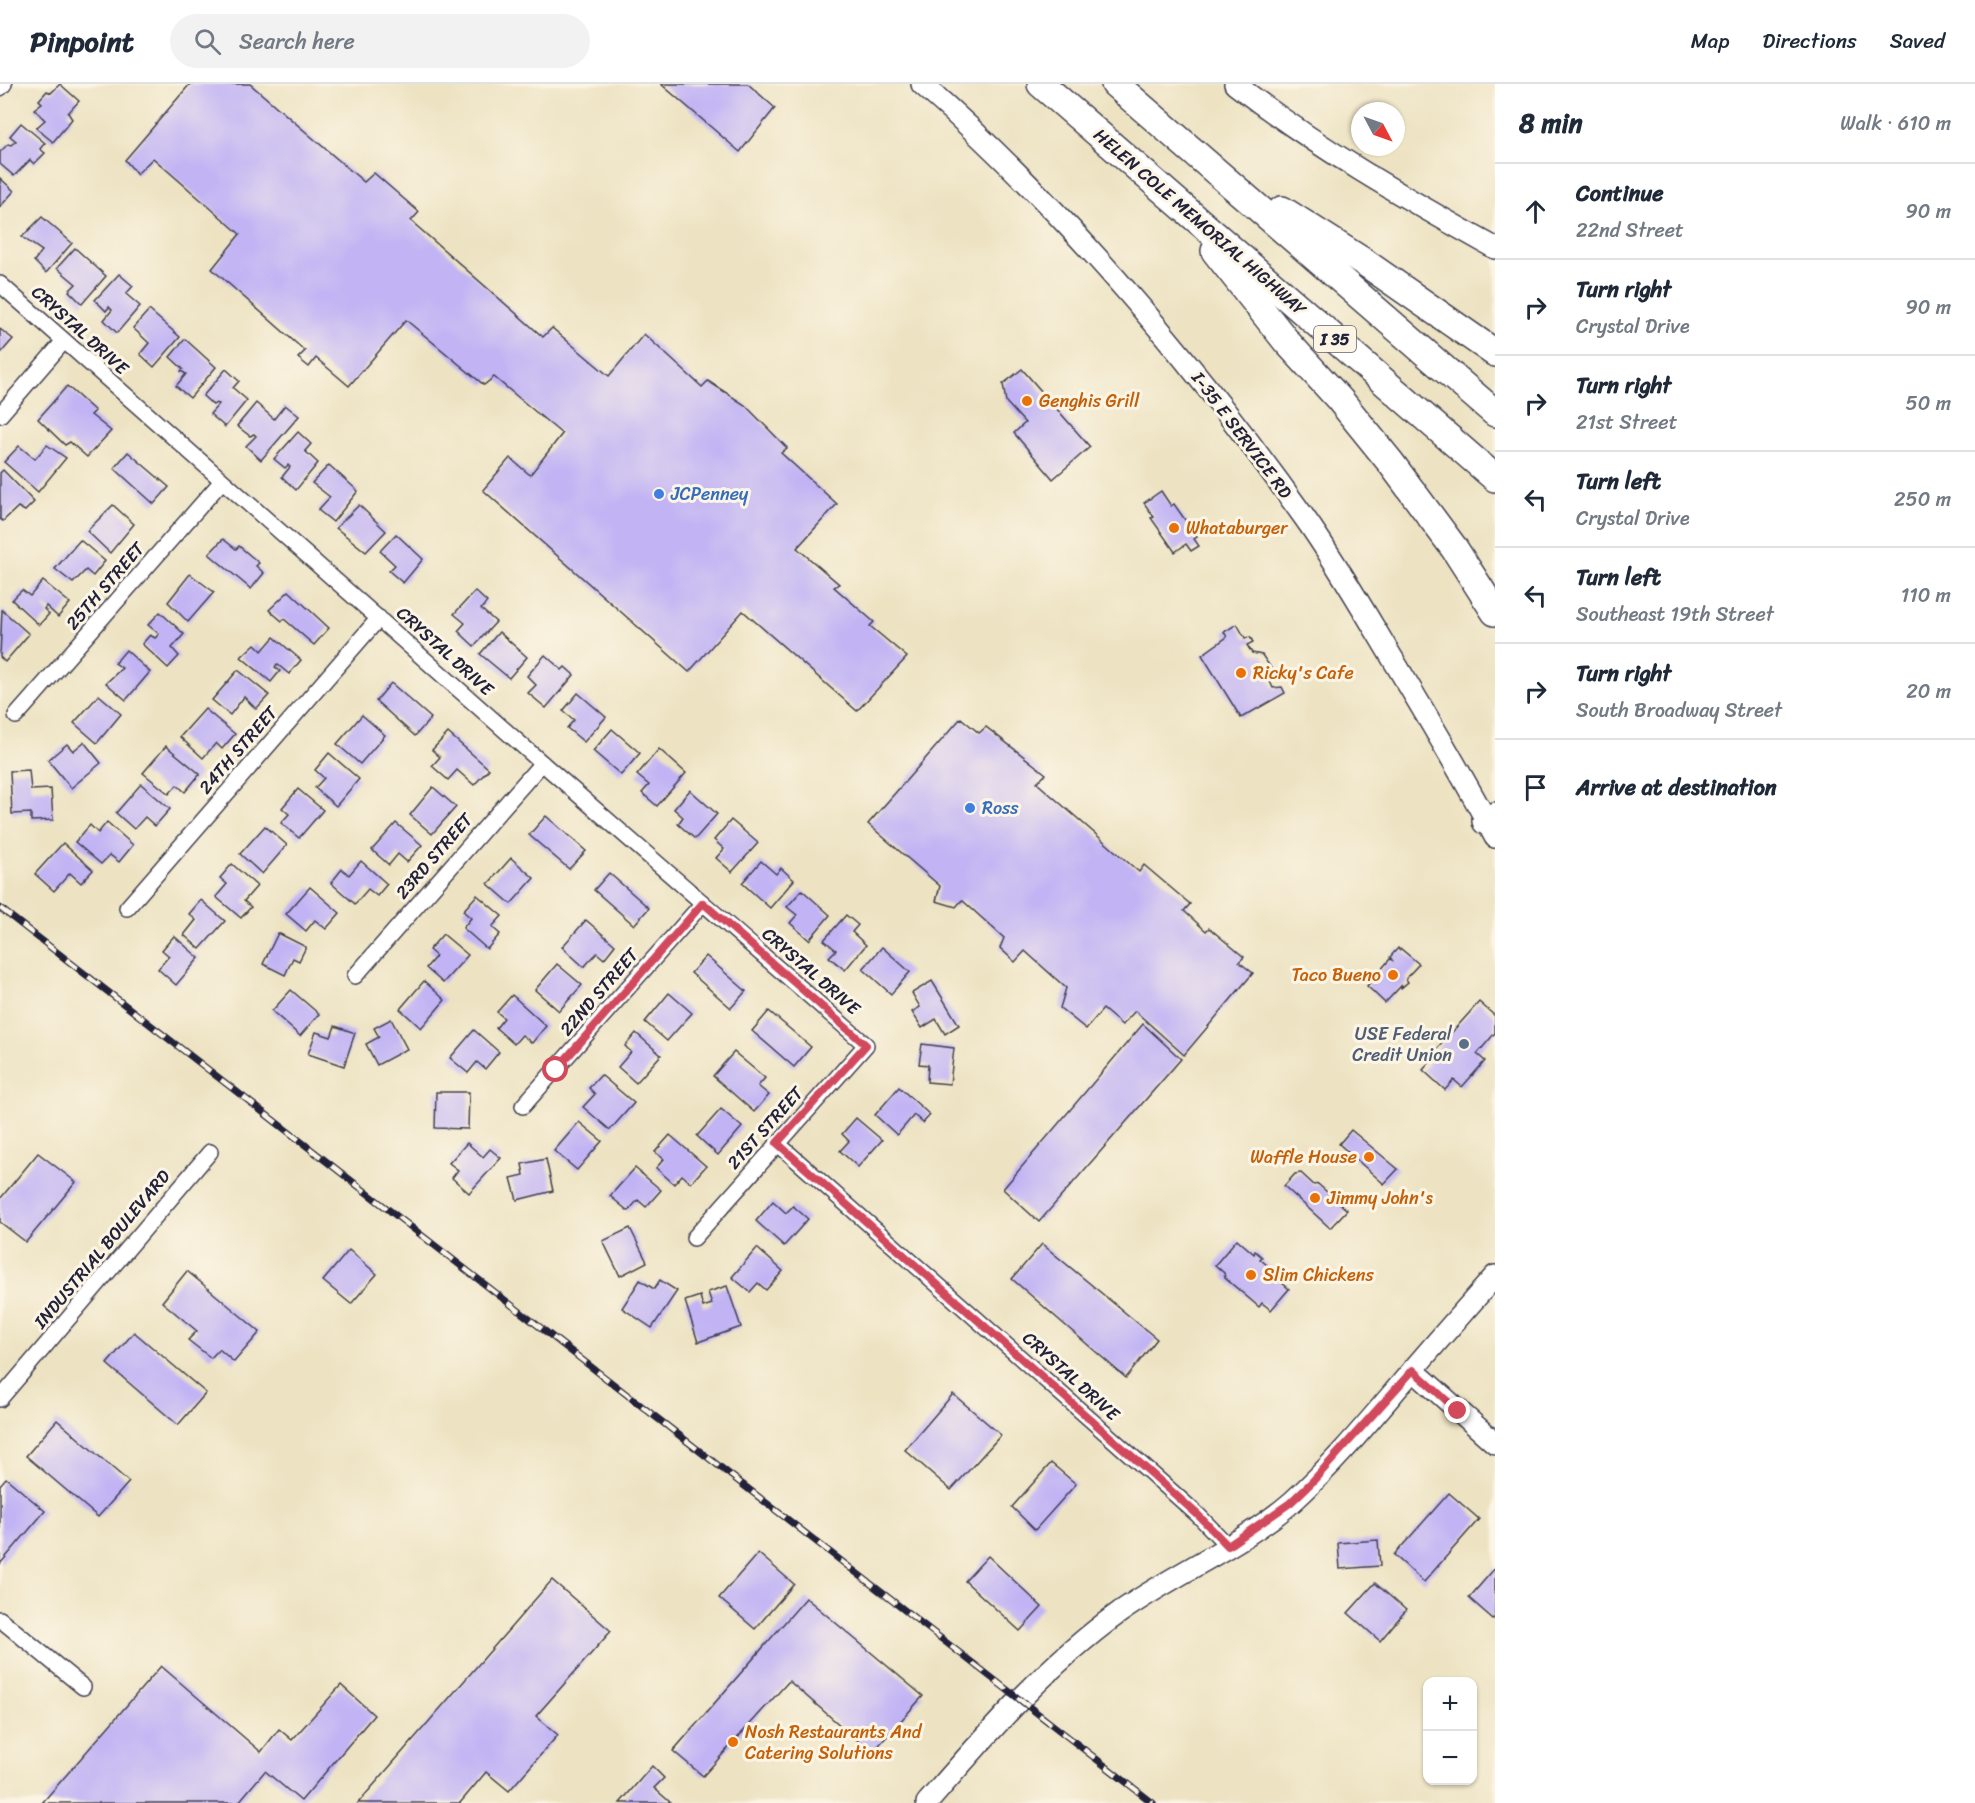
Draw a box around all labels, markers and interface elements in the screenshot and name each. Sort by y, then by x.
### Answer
search box [170,14,590,68]
text: Pinpoint [30,17,134,66]
text: Search here [239,22,355,61]
text: Map [1691,22,1729,60]
text: Directions [1762,22,1857,60]
text: Saved [1890,22,1945,60]
icon: search [191,25,224,58]
text: 8 min [1519,100,1583,146]
north arrow [1351,102,1405,156]
text: Walk · 610 m [1840,106,1951,141]
street label: HELEN COLE MEMORIAL HIGHWAY [1086,120,1315,325]
text: Continue [1576,174,1664,213]
text: 90 m [1906,194,1951,229]
icon: ahead [1519,195,1552,228]
text: 22nd Street [1576,213,1684,248]
text: Turn right [1576,270,1671,309]
street label: CRYSTAL DRIVE [24,277,137,383]
text: 90 m [1906,290,1951,325]
icon: right [1519,291,1552,324]
text: Crystal Drive [1576,309,1690,344]
road number: I 35 [1314,326,1356,352]
street label: I-35 E SERVICE RD [1182,363,1301,506]
text: Turn right [1576,366,1671,405]
place label: Genghis Grill [1039,385,1140,417]
text: 50 m [1906,386,1951,421]
icon: right [1519,387,1552,420]
marker: Genghis Grill [1020,394,1034,408]
text: 21st Street [1576,405,1677,440]
text: Turn left [1576,462,1661,501]
place label: JCPenney [670,478,749,510]
text: 250 m [1894,482,1951,517]
icon: left [1519,483,1552,516]
marker: JCPenney [652,487,666,501]
text: Crystal Drive [1576,501,1690,536]
place label: Whataburger [1186,512,1289,544]
marker: Whataburger [1167,521,1181,535]
street label: 25TH STREET [57,534,153,637]
text: Turn left [1576,558,1661,597]
text: 110 m [1901,578,1951,613]
icon: left [1519,579,1552,612]
text: Southeast 19th Street [1576,597,1774,632]
street label: CRYSTAL DRIVE [389,598,502,704]
text: Turn right [1576,654,1671,693]
place label: Ricky's Cafe [1253,657,1354,689]
marker: Ricky's Cafe [1234,666,1248,680]
text: 20 m [1906,674,1951,709]
icon: right [1519,675,1552,708]
text: South Broadway Street [1576,693,1782,728]
street label: 24TH STREET [190,698,286,801]
text: Arrive at destination [1576,768,1777,807]
icon: arrive [1519,771,1552,804]
place label: Ross [982,792,1019,824]
marker: Ross [963,801,977,815]
street label: 23RD STREET [387,805,482,907]
street label: CRYSTAL DRIVE [754,919,868,1024]
street label: 22ND STREET [551,940,647,1043]
place label: Taco Bueno [1291,959,1381,991]
marker: Taco Bueno [1386,968,1400,982]
place label: USE Federal Credit Union [1352,1018,1453,1071]
marker: USE Federal Credit Union [1457,1037,1471,1051]
route start [542,1056,568,1082]
street label: 21ST STREET [719,1078,812,1177]
place label: Waffle House [1250,1141,1357,1173]
marker: Waffle House [1362,1150,1376,1164]
street label: INDUSTRIAL BOULEVARD [25,1162,179,1337]
place label: Jimmy John's [1326,1182,1433,1214]
marker: Jimmy John's [1308,1191,1322,1205]
place label: Slim Chickens [1263,1259,1375,1291]
marker: Slim Chickens [1244,1268,1258,1282]
street label: CRYSTAL DRIVE [1015,1323,1128,1429]
route end [1444,1397,1470,1423]
map controls [1423,1677,1477,1785]
button: + [1423,1677,1477,1731]
place label: Nosh Restaurants And Catering Solutions [745,1716,923,1769]
button: − [1423,1731,1477,1785]
marker: Nosh Restaurants And Catering Solutions [726,1735,740,1749]

